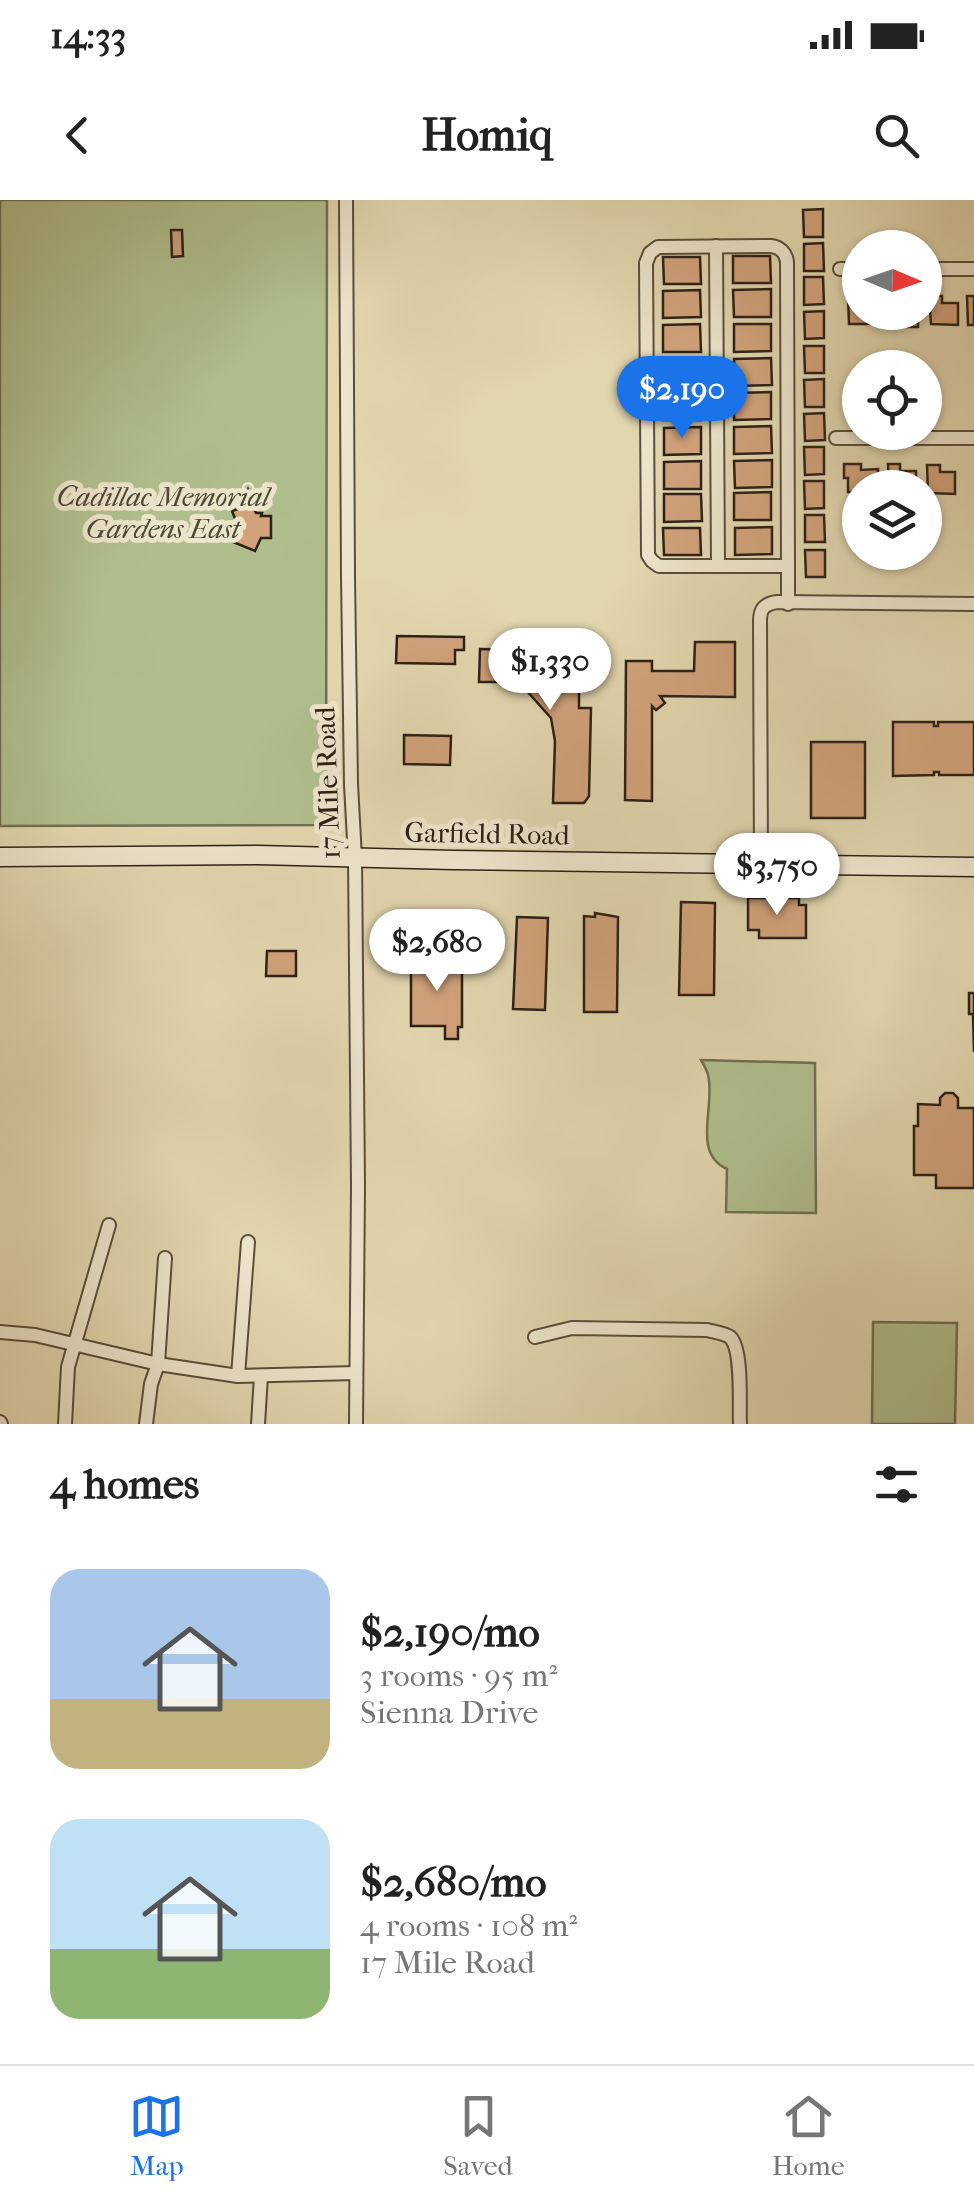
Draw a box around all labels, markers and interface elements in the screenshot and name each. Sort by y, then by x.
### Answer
text: 14:33 [50,13,126,58]
icon: back [50,108,105,163]
icon: search [869,108,924,163]
text: Homiq [421,109,553,162]
north arrow [842,230,942,330]
map controls [842,230,942,570]
button: locate [842,350,942,450]
pin: $2,190 [601,356,763,441]
text: $2,190 [639,370,725,407]
button: layers [842,470,942,570]
park label: Cadillac Memorial Gardens East [57,480,272,545]
pin: $1,330 [469,628,631,713]
text: $1,330 [510,642,590,679]
street label: 17 Mile Road [308,705,347,860]
street label: Garfield Road [404,816,571,851]
pin: $3,750 [696,833,858,918]
text: $3,750 [736,847,818,884]
pin: $2,680 [356,909,518,994]
text: $2,680 [391,923,483,960]
icon: filters [869,1457,924,1512]
text: 4 homes [50,1460,199,1509]
text: $2,190/mo [360,1608,540,1657]
icon: home [130,1609,250,1729]
text: 3 rooms · 95 m² [360,1657,557,1694]
text: Sienna Drive [360,1694,538,1731]
text: $2,680/mo [360,1858,546,1907]
icon: home [130,1859,250,1979]
text: 4 rooms · 108 m² [360,1907,578,1944]
text: 17 Mile Road [360,1944,535,1981]
tab: Map [129,2089,184,2182]
tab: Saved [443,2089,513,2182]
tab: Home [772,2089,845,2182]

